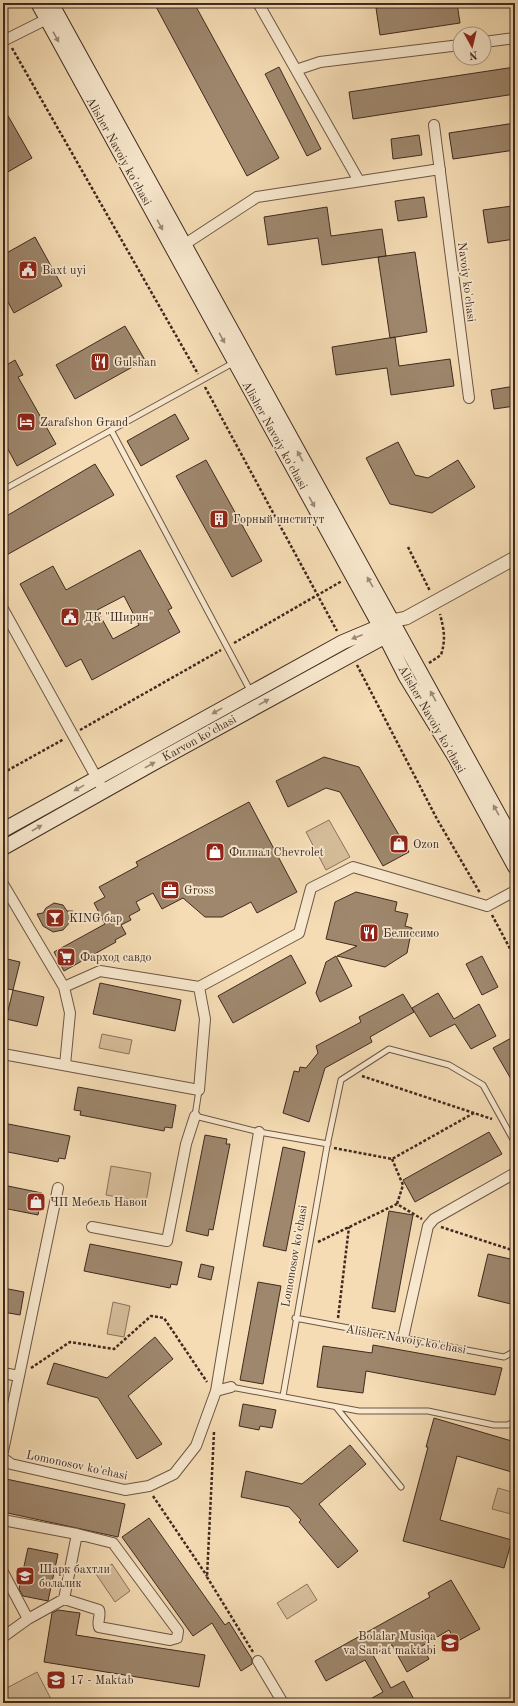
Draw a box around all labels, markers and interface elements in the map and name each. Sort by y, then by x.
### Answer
north arrow [452,26,492,66]
one-way arrow [53,31,60,43]
text: N [468,48,478,61]
street label: Alisher Navoiy ko'chasi [83,95,153,208]
one-way arrow [156,219,163,230]
street label: Navoiy ko'chasi [455,241,477,323]
public building icon: Baxt uyi [17,259,39,281]
place label: Baxt uyi [42,265,86,277]
one-way arrow [219,333,226,344]
restaurant icon: Gulshan [89,351,111,373]
place label: Gulshan [114,357,157,369]
street label: Alisher Navoiy ko'chasi [239,379,309,492]
hotel icon: Zarafshon Grand [15,411,37,433]
place label: Zarafshon Grand [40,417,128,429]
one-way arrow [297,451,304,462]
one-way arrow [308,496,315,507]
building icon: Горный институт [208,508,230,530]
place label: Горный институт [233,514,325,526]
one-way arrow [367,576,374,588]
public building icon: ДК "Ширин" [59,606,81,628]
place label: ДК "Ширин" [84,612,153,624]
one-way arrow [350,634,362,640]
street label: Alisher Navoiy ko'chasi [395,664,467,775]
one-way arrow [430,690,436,702]
one-way arrow [258,699,270,705]
one-way arrow [212,708,223,715]
street label: Karvon ko'chasi [160,714,239,764]
one-way arrow [144,761,156,768]
one-way arrow [73,784,85,791]
one-way arrow [493,804,499,816]
one-way arrow [31,825,43,832]
shop icon: Ozon [388,833,410,855]
place label: Ozon [413,839,440,851]
shop icon: Филиал Chevrolet [204,841,226,863]
place label: Филиал Chevrolet [229,847,324,859]
office icon: Gross [159,879,181,901]
place label: Gross [184,885,214,897]
bar icon: KING бар [44,907,66,929]
place label: KING бар [69,913,122,925]
restaurant icon: Белиссимо [358,922,380,944]
place label: Белиссимо [383,928,439,940]
supermarket icon: Фарход савдо [55,946,77,968]
place label: Фарход савдо [80,952,152,964]
shop icon: ЧП Мебель Навои [25,1191,47,1213]
place label: ЧП Мебель Навои [50,1197,147,1209]
street label: Lomonosov ko'chasi [280,1204,310,1308]
street label: Alisher Navoiy ko'chasi [345,1323,467,1356]
street label: Lomonosov ko'chasi [25,1449,129,1483]
place label: Шарк бахтли болалик [39,1564,110,1590]
school or university icon: Шарк бахтли болалик [14,1565,36,1587]
place label: Bolalar Musiqa va San'at maktabi [343,1631,436,1657]
school or university icon: Bolalar Musiqa va San'at maktabi [439,1632,461,1654]
school or university icon: 17 - Maktab [45,1669,67,1691]
place label: 17 - Maktab [70,1675,134,1687]

